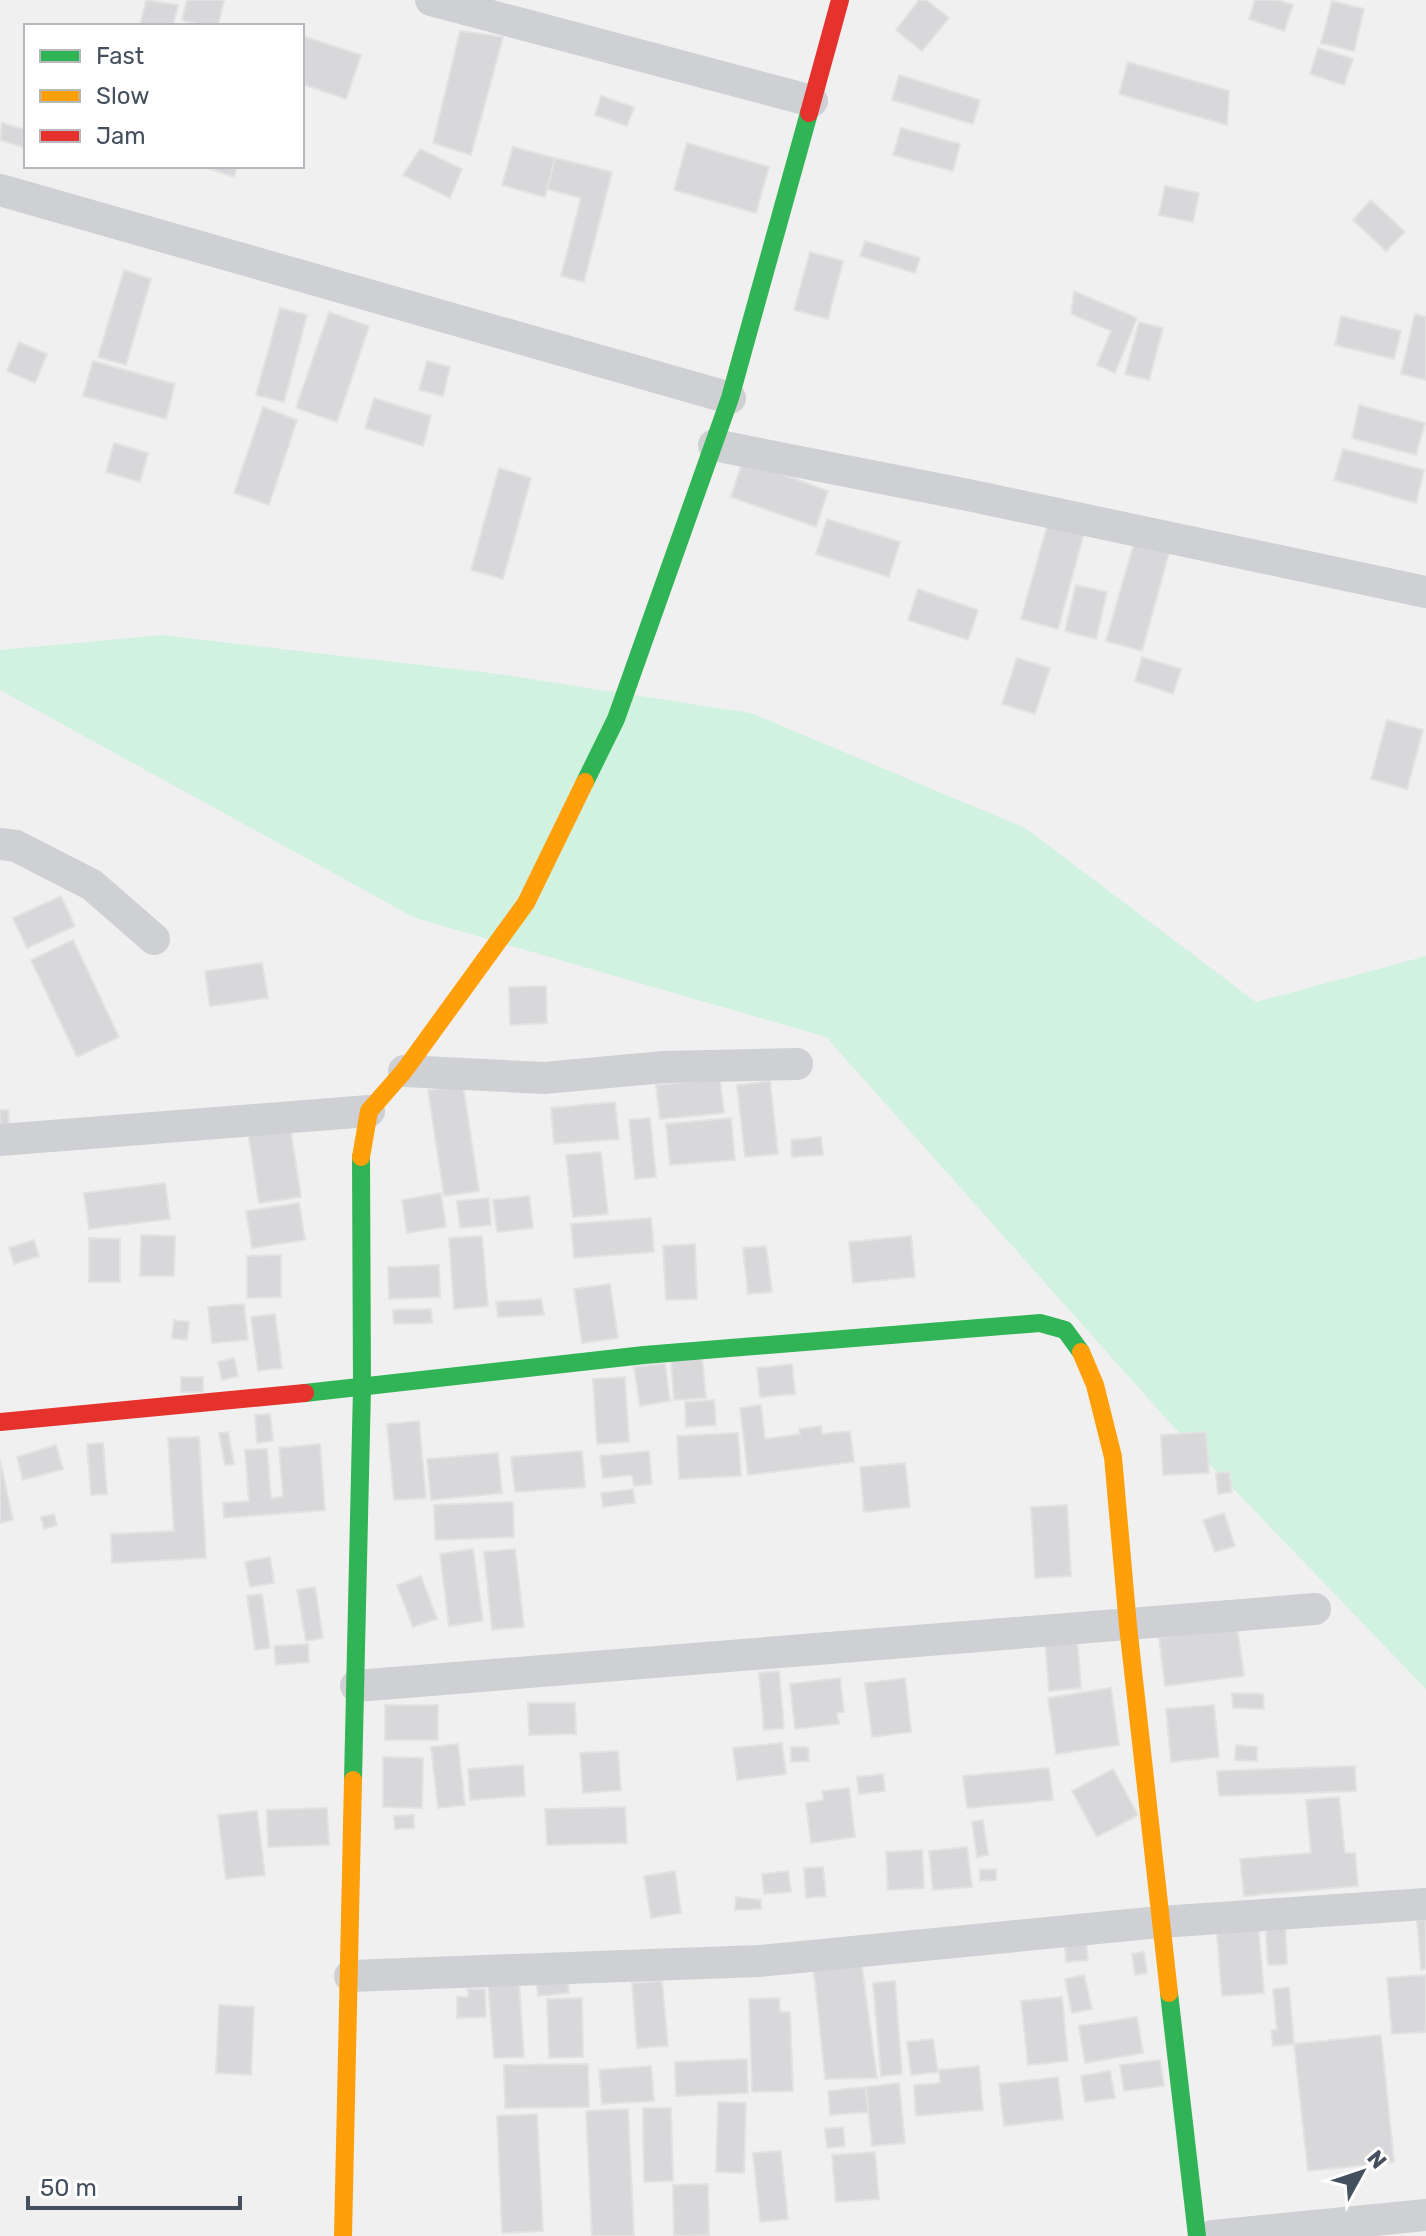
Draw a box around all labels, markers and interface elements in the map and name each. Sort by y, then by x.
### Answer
legend [24,24,304,168]
text: Fast [96,42,144,70]
text: Slow [96,82,149,110]
text: Jam [96,122,146,150]
north arrow [1322,2132,1402,2212]
text: N [1362,2145,1392,2174]
scale bar [28,2160,240,2210]
text: 50 m [40,2174,97,2202]

